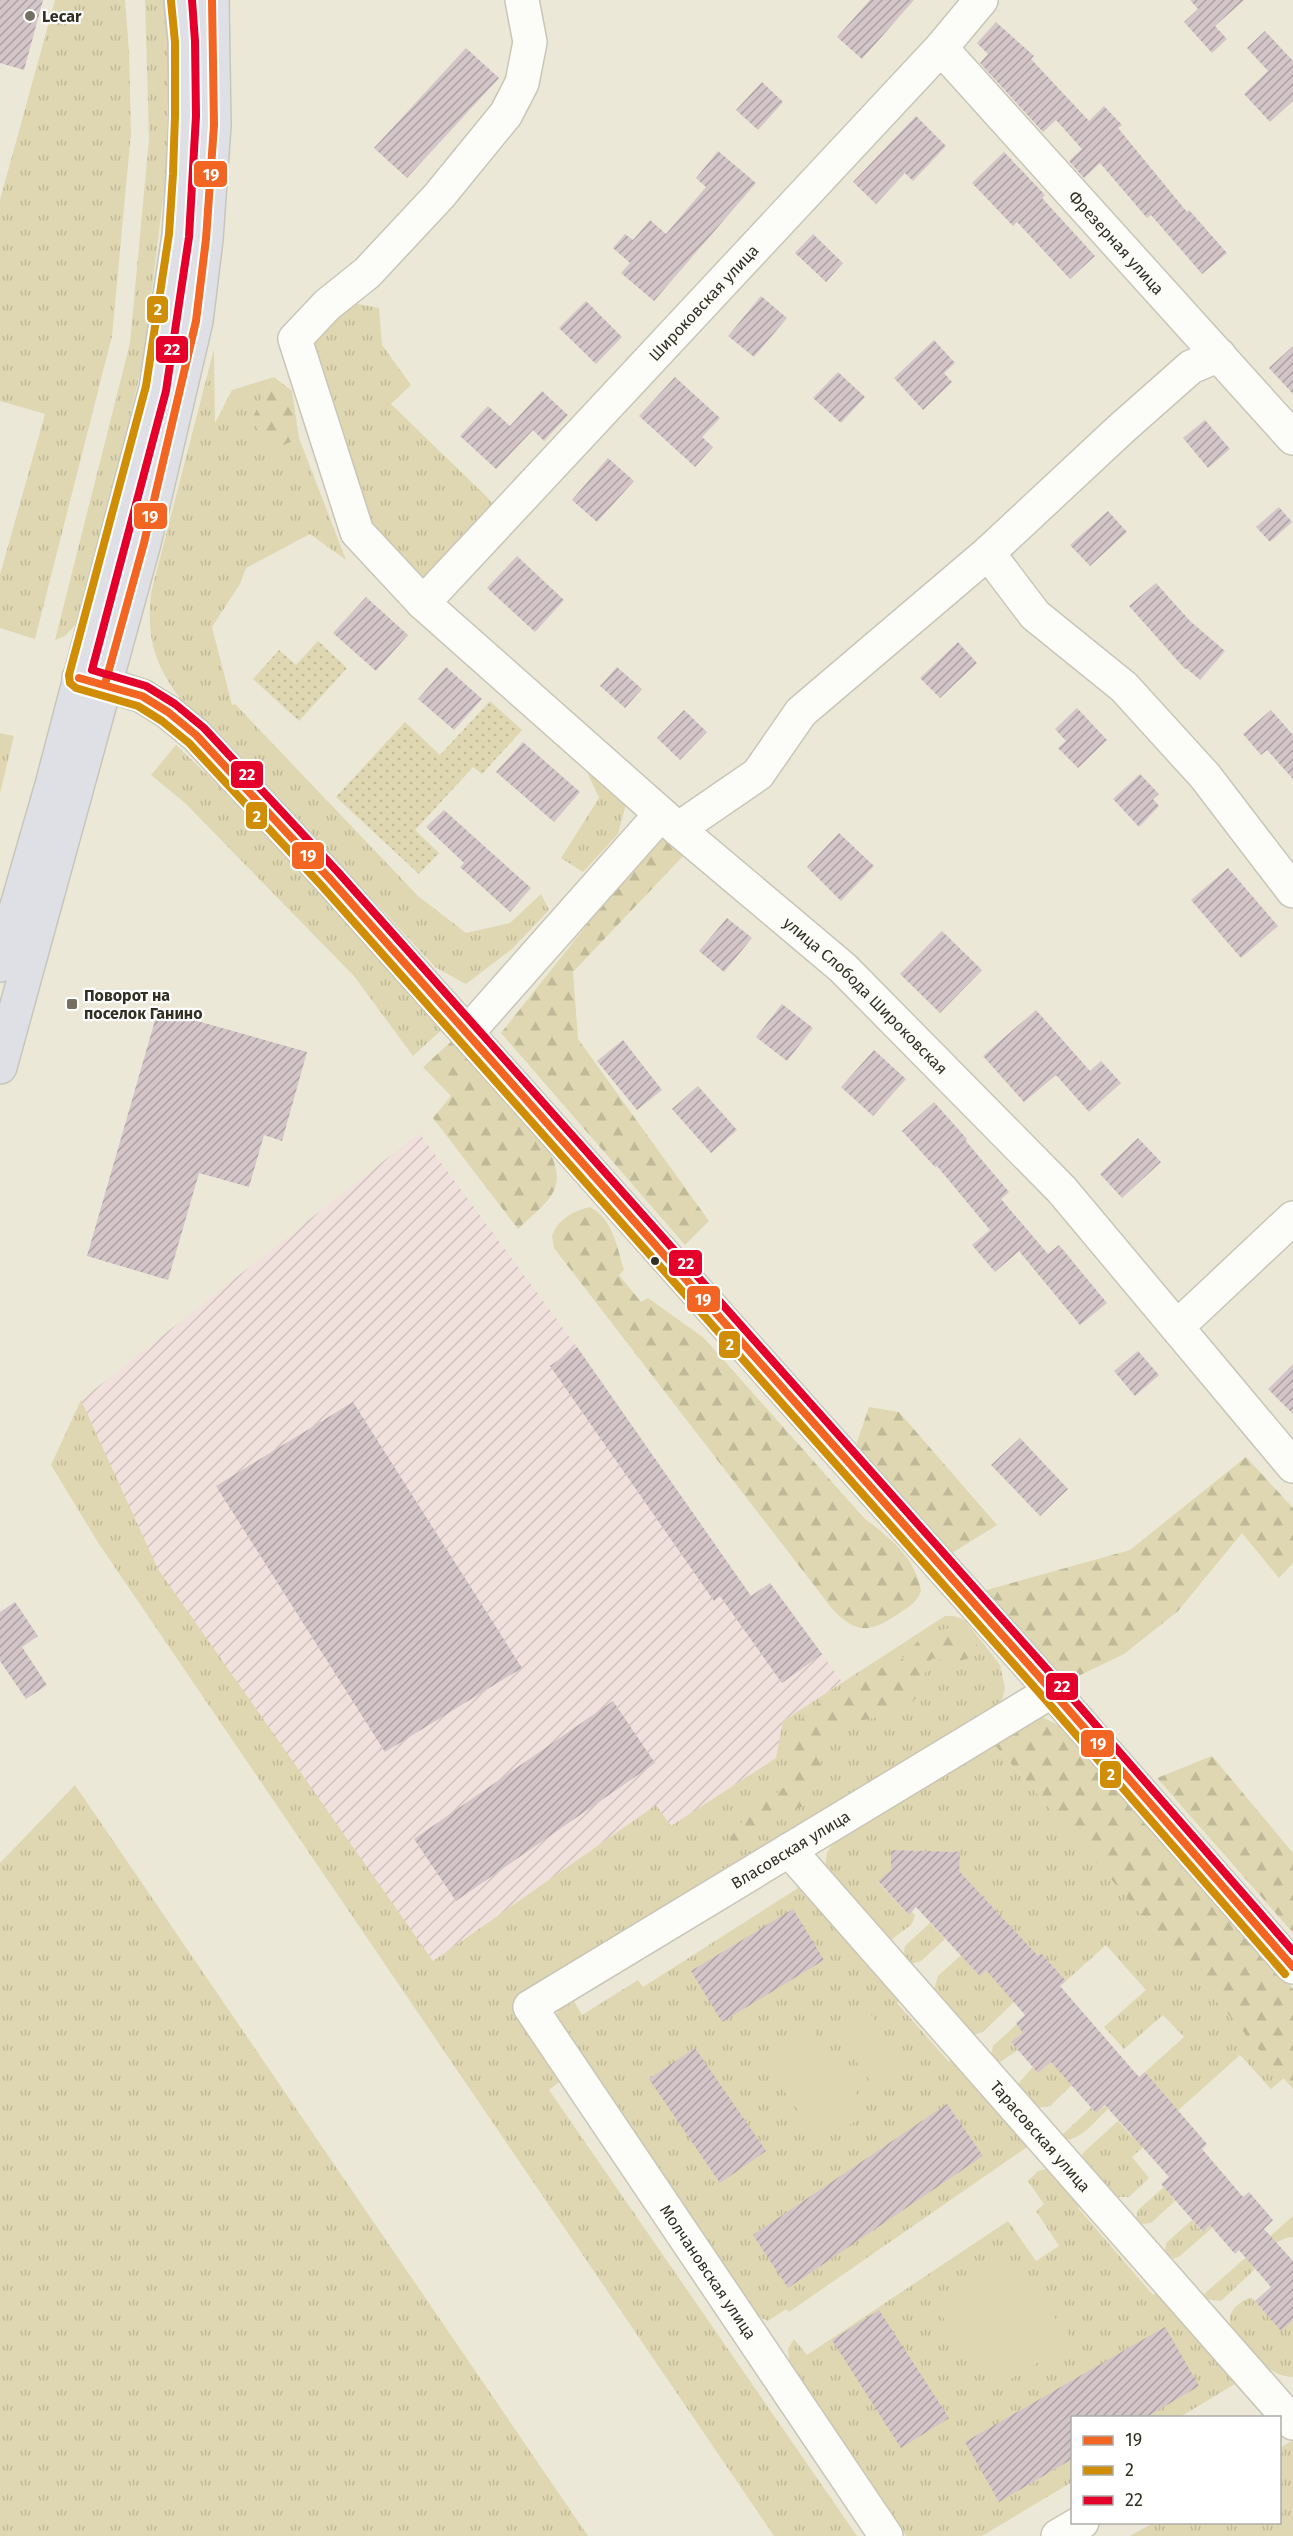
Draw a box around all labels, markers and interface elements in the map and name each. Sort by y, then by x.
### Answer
place label: Lecar [42,7,82,26]
marker: Lecar [23,9,37,23]
line badge: 19 [193,160,228,188]
text: 19 [203,165,219,184]
street label: Фрезерная улица [1065,187,1168,298]
street label: Широковская улица [645,241,762,365]
line badge: 2 [146,295,169,324]
text: 2 [154,300,162,319]
line badge: 22 [155,335,189,364]
text: 22 [164,340,180,359]
line badge: 19 [133,502,168,530]
text: 19 [142,507,158,526]
line badge: 22 [230,760,264,789]
text: 22 [239,765,255,784]
line badge: 2 [245,801,268,830]
text: 2 [253,807,261,826]
line badge: 19 [291,841,325,870]
text: 19 [300,846,316,865]
street label: улица Слобода Широковская [780,913,952,1078]
place label: Поворот на поселок Ганино [84,986,203,1023]
marker: Поворот на поселок Ганино [65,997,79,1011]
line badge: 22 [668,1249,703,1277]
text: 22 [678,1254,694,1273]
unlabelled marker [649,1255,661,1267]
line badge: 19 [686,1285,721,1313]
text: 19 [695,1290,711,1309]
line badge: 2 [718,1330,741,1359]
text: 2 [726,1335,734,1354]
line badge: 22 [1045,1672,1079,1701]
text: 22 [1054,1677,1070,1696]
line badge: 19 [1080,1729,1115,1758]
text: 19 [1090,1734,1106,1753]
line badge: 2 [1099,1760,1122,1789]
text: 2 [1107,1765,1115,1784]
street label: Власовская улица [728,1806,853,1893]
street label: Тарасовская улица [987,2076,1095,2196]
street label: Молчановская улица [656,2201,760,2343]
legend [1071,2416,1281,2524]
text: 19 [1125,2429,1142,2451]
text: 2 [1125,2459,1134,2481]
text: 22 [1125,2489,1143,2511]

